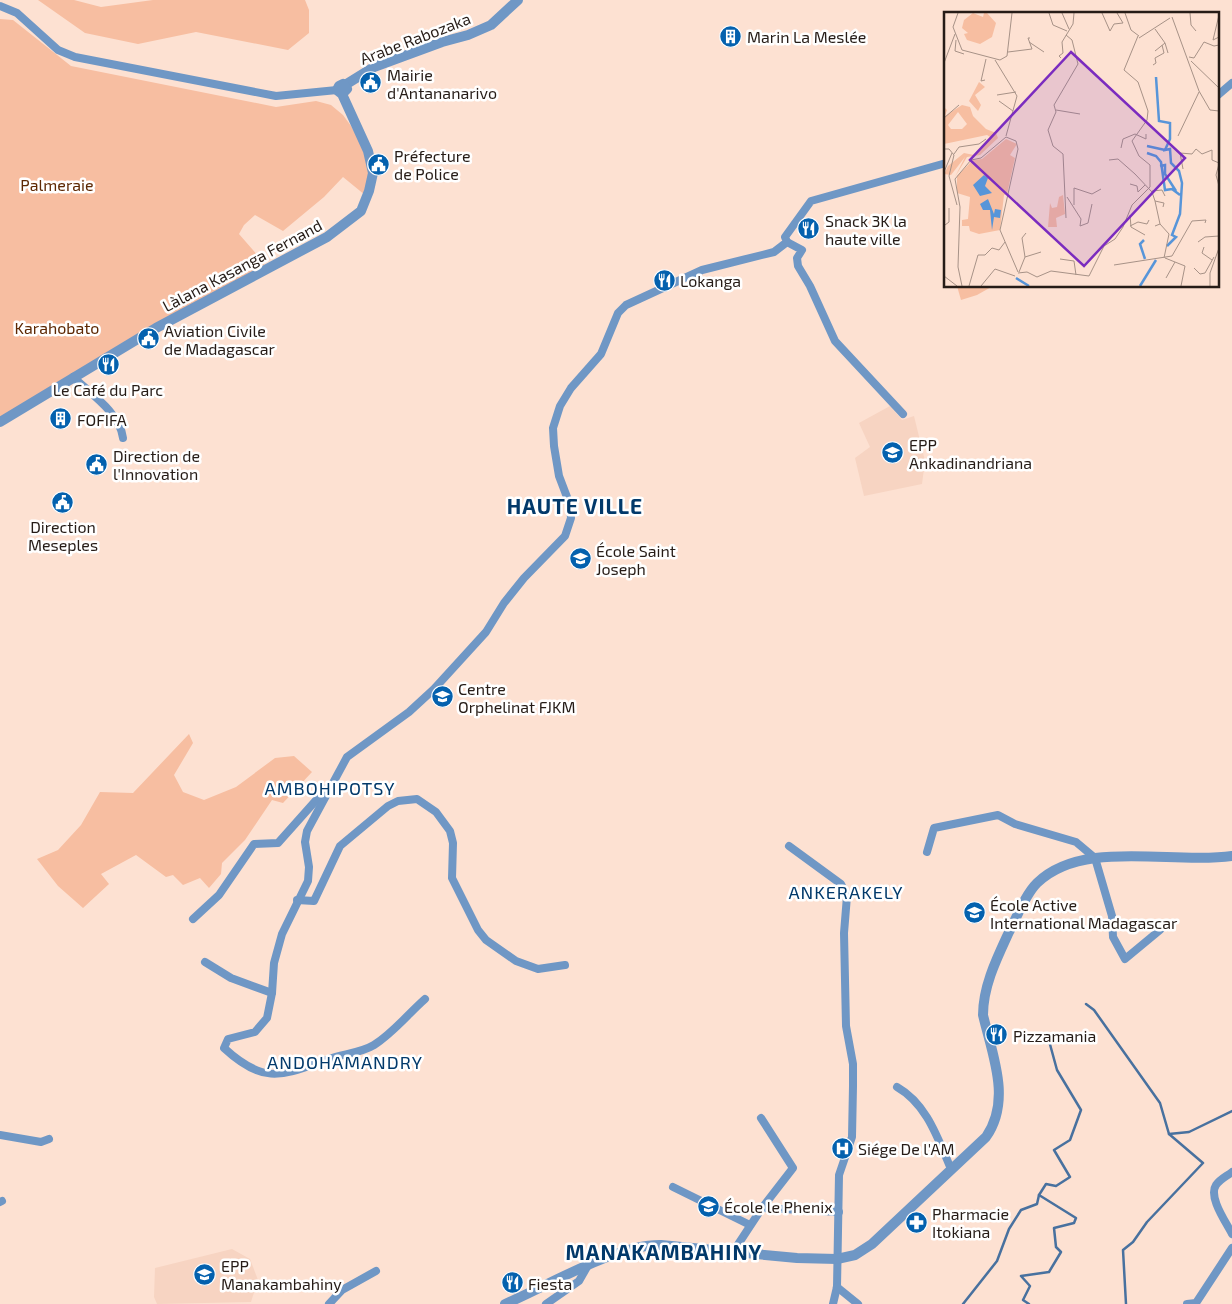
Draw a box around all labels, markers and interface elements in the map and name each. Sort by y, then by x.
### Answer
street label: Arabe Rabozaka [357,8,473,68]
inset map [944,12,1220,288]
building icon: Marin La Meslée [719,24,743,48]
place label: Marin La Meslée [747,27,866,46]
place label: Mairie d'Antananarivo [387,65,497,102]
public building icon: Mairie d'Antananarivo [359,71,383,95]
place label: Préfecture de Police [394,146,471,183]
public building icon: Préfecture de Police [366,152,390,176]
park label: Palmeraie [20,175,94,194]
place label: Snack 3K la haute ville [825,211,907,248]
street label: Làlana Kasanga Fernand [159,215,325,315]
restaurant icon: Snack 3K la haute ville [797,217,821,241]
restaurant icon: Lokanga [652,268,676,292]
place label: Lokanga [680,271,741,290]
park label: Karahobato [15,318,99,337]
place label: Aviation Civile de Madagascar [164,321,275,358]
public building icon: Aviation Civile de Madagascar [136,327,160,351]
restaurant icon: Le Café du Parc [96,353,120,377]
place label: Le Café du Parc [53,380,163,399]
building icon: FOFIFA [49,407,73,431]
place label: FOFIFA [77,410,127,429]
place label: EPP Ankadinandriana [909,435,1032,472]
school or university icon: EPP Ankadinandriana [881,441,905,465]
place label: Direction de l'Innovation [113,446,200,483]
public building icon: Direction de l'Innovation [85,452,109,476]
public building icon: Direction Meseples [51,490,75,514]
district label: HAUTE VILLE [507,493,643,518]
place label: Direction Meseples [28,517,98,554]
place label: École Saint Joseph [596,541,676,578]
school or university icon: École Saint Joseph [568,547,592,571]
place label: Centre Orphelinat FJKM [458,679,576,716]
school or university icon: Centre Orphelinat FJKM [430,685,454,709]
district label: AMBOHIPOTSY [264,777,396,799]
district label: ANKERAKELY [788,881,904,903]
place label: École Active International Madagascar [990,895,1178,932]
school or university icon: École Active International Madagascar [962,901,986,925]
restaurant icon: Pizzamania [985,1023,1009,1047]
place label: Pizzamania [1013,1026,1096,1045]
district label: ANDOHAMANDRY [267,1051,423,1073]
hospital icon: Siége De l'AM [830,1136,854,1160]
place label: Siége De l'AM [858,1139,955,1158]
school or university icon: École le Phenix [696,1194,720,1218]
place label: École le Phenix [724,1197,833,1216]
place label: Pharmacie Itokiana [932,1204,1009,1241]
pharmacy icon: Pharmacie Itokiana [904,1210,928,1234]
district label: MANAKAMBAHINY [566,1239,762,1264]
place label: EPP Manakambahiny [221,1256,342,1293]
school or university icon: EPP Manakambahiny [193,1262,217,1286]
restaurant icon: Fiesta [500,1271,524,1295]
place label: Fiesta [528,1274,572,1293]

